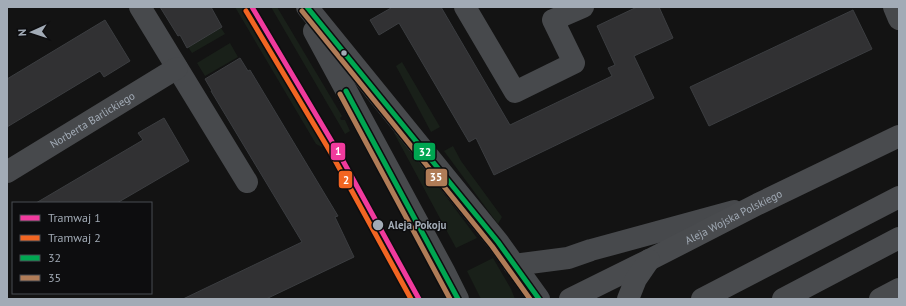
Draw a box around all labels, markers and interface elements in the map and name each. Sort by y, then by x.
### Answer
north arrow [12,12,52,52]
text: N [15,29,29,37]
unlabelled marker [339,48,349,58]
street label: Norberta Barlickiego [47,88,137,151]
line badge: 1 [330,142,346,161]
line badge: 32 [413,142,436,161]
text: 1 [335,144,341,158]
text: 32 [419,145,431,159]
line badge: 35 [425,168,448,187]
line badge: 2 [338,170,353,189]
text: 35 [430,170,442,184]
text: 2 [343,173,349,187]
street label: Aleja Wojska Polskiego [682,186,785,247]
legend [12,202,152,294]
text: Tramwaj 1 [48,210,101,225]
marker: Aleja Pokoju [371,218,385,232]
place label: Aleja Pokoju [388,218,447,232]
text: Tramwaj 2 [48,230,101,245]
text: 32 [48,250,61,265]
text: 35 [48,270,61,285]

